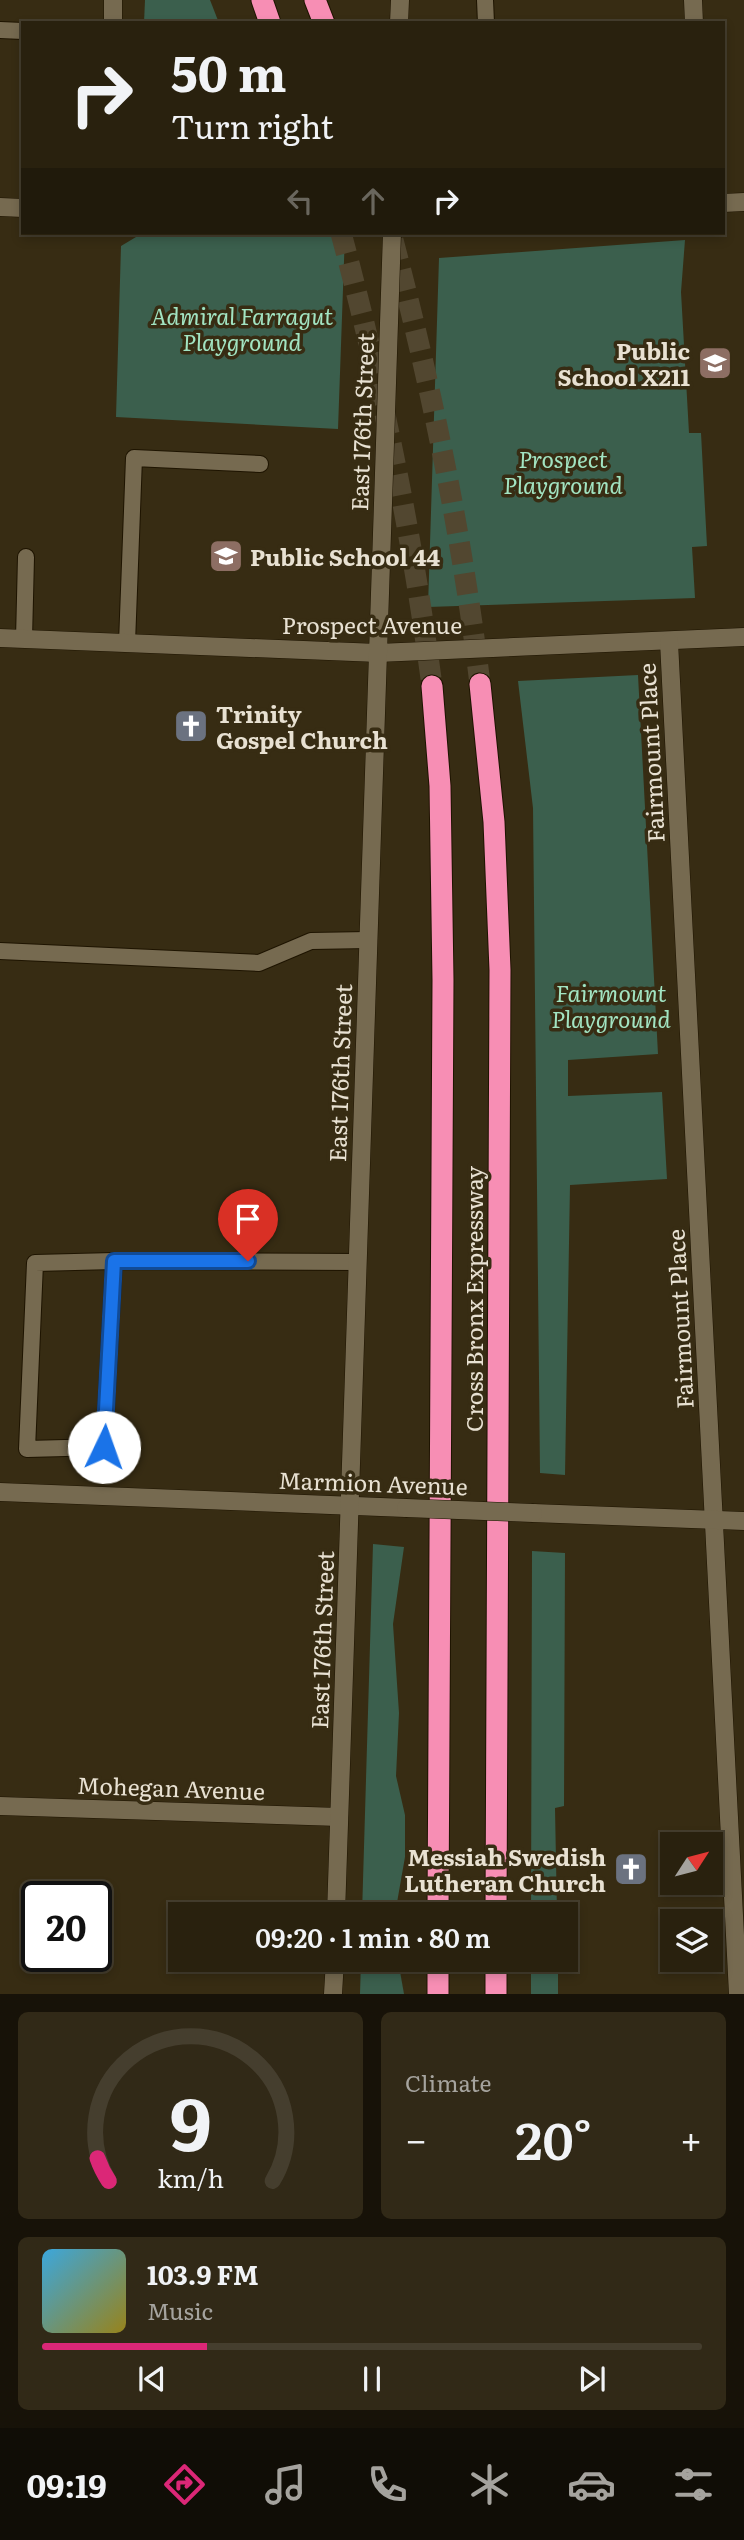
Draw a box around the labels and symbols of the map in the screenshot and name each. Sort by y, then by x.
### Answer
park label: Admiral Farragut Playground [151,298,333,358]
street label: East 176th Street [341,332,381,512]
place label: Public School X211 [557,333,690,393]
school or university icon: Public School X211 [696,344,734,382]
park label: Prospect Playground [503,441,624,501]
school or university icon: Public School 44 [207,537,245,575]
place label: Public School 44 [250,539,440,573]
street label: Prospect Avenue [282,607,462,641]
street label: Fairmount Place [628,662,672,844]
place label: Trinity Gospel Church [216,696,388,756]
church icon: Trinity Gospel Church [172,707,210,745]
park label: Fairmount Playground [551,975,672,1035]
street label: East 176th Street [319,983,359,1163]
street label: Cross Bronx Expressway [456,1165,490,1432]
pin [218,1189,278,1261]
street label: Fairmount Place [657,1228,701,1410]
position arrow [67,1410,141,1484]
street label: Marmion Avenue [278,1462,468,1502]
street label: East 176th Street [301,1550,341,1730]
street label: Mohegan Avenue [76,1767,266,1807]
north arrow [660,1832,723,1895]
place label: Messiah Swedish Lutheran Church [404,1839,606,1899]
church icon: Messiah Swedish Lutheran Church [612,1850,650,1888]
speed limit sign: 20 [21,1881,112,1972]

